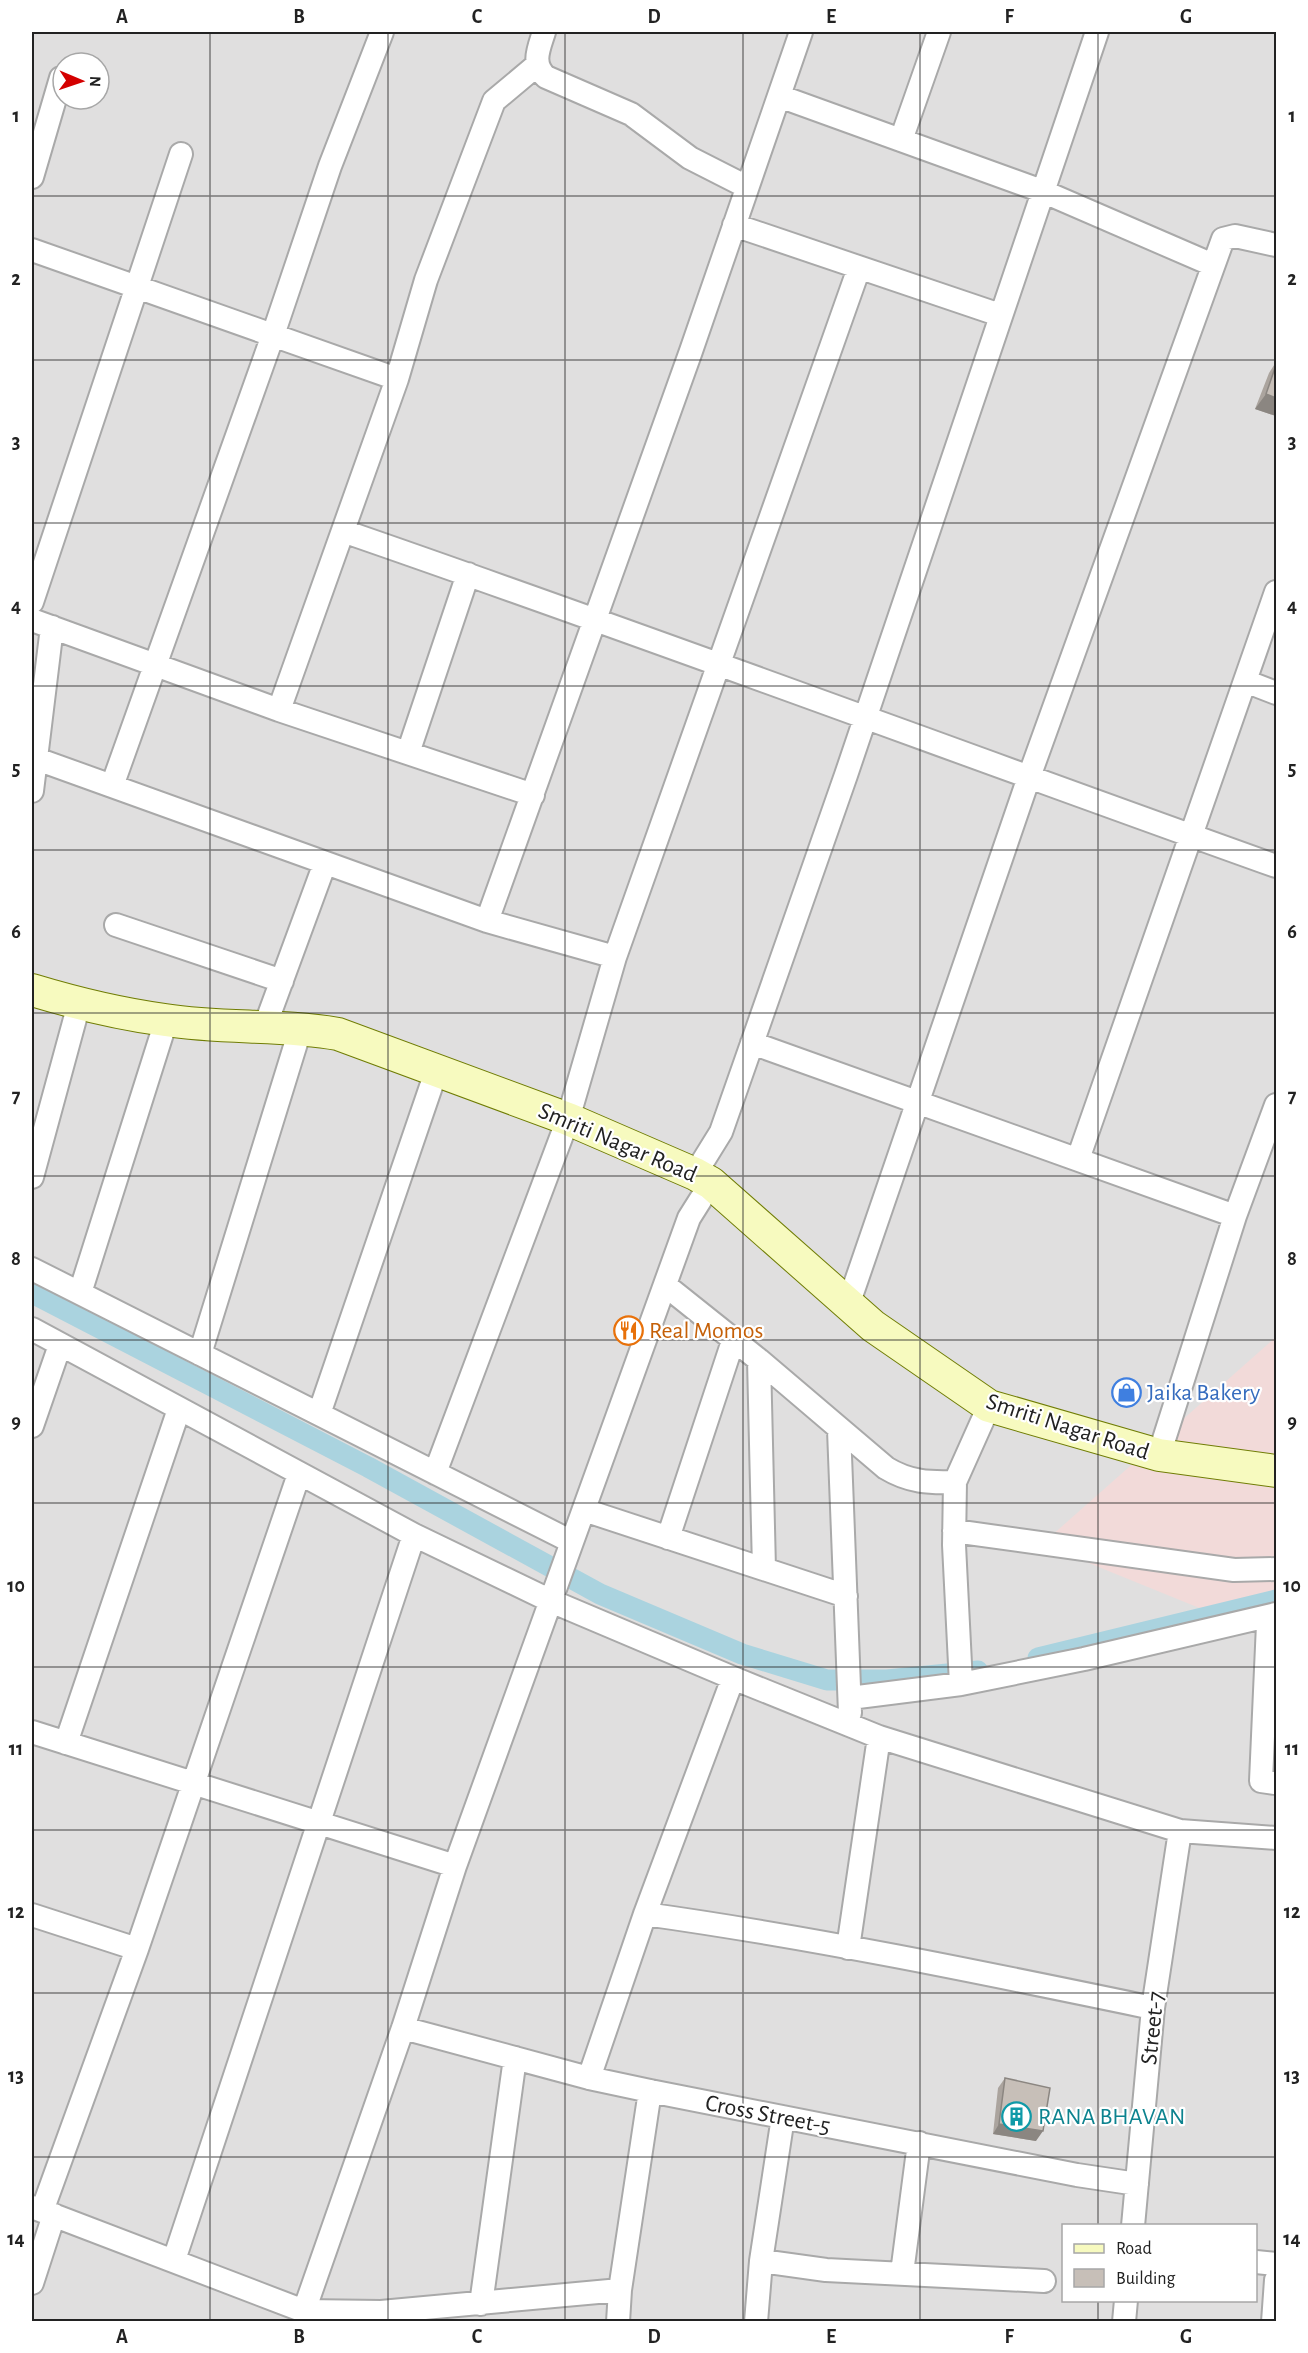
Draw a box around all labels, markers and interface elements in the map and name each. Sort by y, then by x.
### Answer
text: A [116,7,128,27]
text: B [293,7,305,27]
text: C [472,7,483,27]
text: D [647,7,661,27]
text: E [826,7,836,27]
text: F [1004,7,1014,27]
text: G [1180,7,1192,27]
north arrow [51,51,111,111]
text: N [87,76,103,87]
text: 1 [12,106,20,126]
text: 1 [1288,106,1296,126]
text: 2 [11,269,21,289]
text: 2 [1287,269,1297,289]
text: 3 [12,432,20,452]
text: 3 [1288,432,1296,452]
text: 4 [11,596,21,616]
text: 4 [1287,596,1297,616]
text: 5 [12,759,20,779]
text: 5 [1288,759,1296,779]
text: 6 [11,922,21,942]
text: 6 [1287,922,1297,942]
text: 7 [12,1086,21,1106]
text: 7 [1288,1086,1297,1106]
street label: Smriti Nagar Road [535,1099,700,1187]
text: 8 [11,1249,21,1269]
text: 8 [1287,1249,1297,1269]
restaurant icon: Real Momos [612,1314,644,1346]
place label: Real Momos [649,1319,763,1343]
shop icon: Jaika Bakery [1110,1376,1142,1408]
place label: Jaika Bakery [1147,1381,1260,1405]
street label: Smriti Nagar Road [983,1389,1152,1465]
text: 9 [11,1412,21,1432]
text: 9 [1287,1412,1297,1432]
text: 10 [7,1576,25,1596]
text: 10 [1283,1576,1301,1596]
text: 11 [9,1739,23,1759]
text: 11 [1285,1739,1299,1759]
text: 12 [8,1902,24,1922]
text: 12 [1284,1902,1300,1922]
street label: Street-7 [1137,1990,1169,2066]
text: 13 [8,2066,24,2086]
text: 13 [1284,2066,1300,2086]
street label: Cross Street-5 [703,2091,832,2139]
building icon: RANA BHAVAN [1001,2100,1033,2132]
place label: RANA BHAVAN [1038,2105,1185,2129]
legend [1062,2224,1257,2302]
text: 14 [7,2229,25,2249]
text: 14 [1283,2229,1301,2249]
text: Road [1116,2240,1152,2258]
text: Building [1116,2270,1176,2288]
text: A [116,2327,128,2347]
text: B [293,2327,305,2347]
text: C [472,2327,483,2347]
text: D [647,2327,661,2347]
text: E [826,2327,836,2347]
text: F [1004,2327,1014,2347]
text: G [1180,2327,1192,2347]

